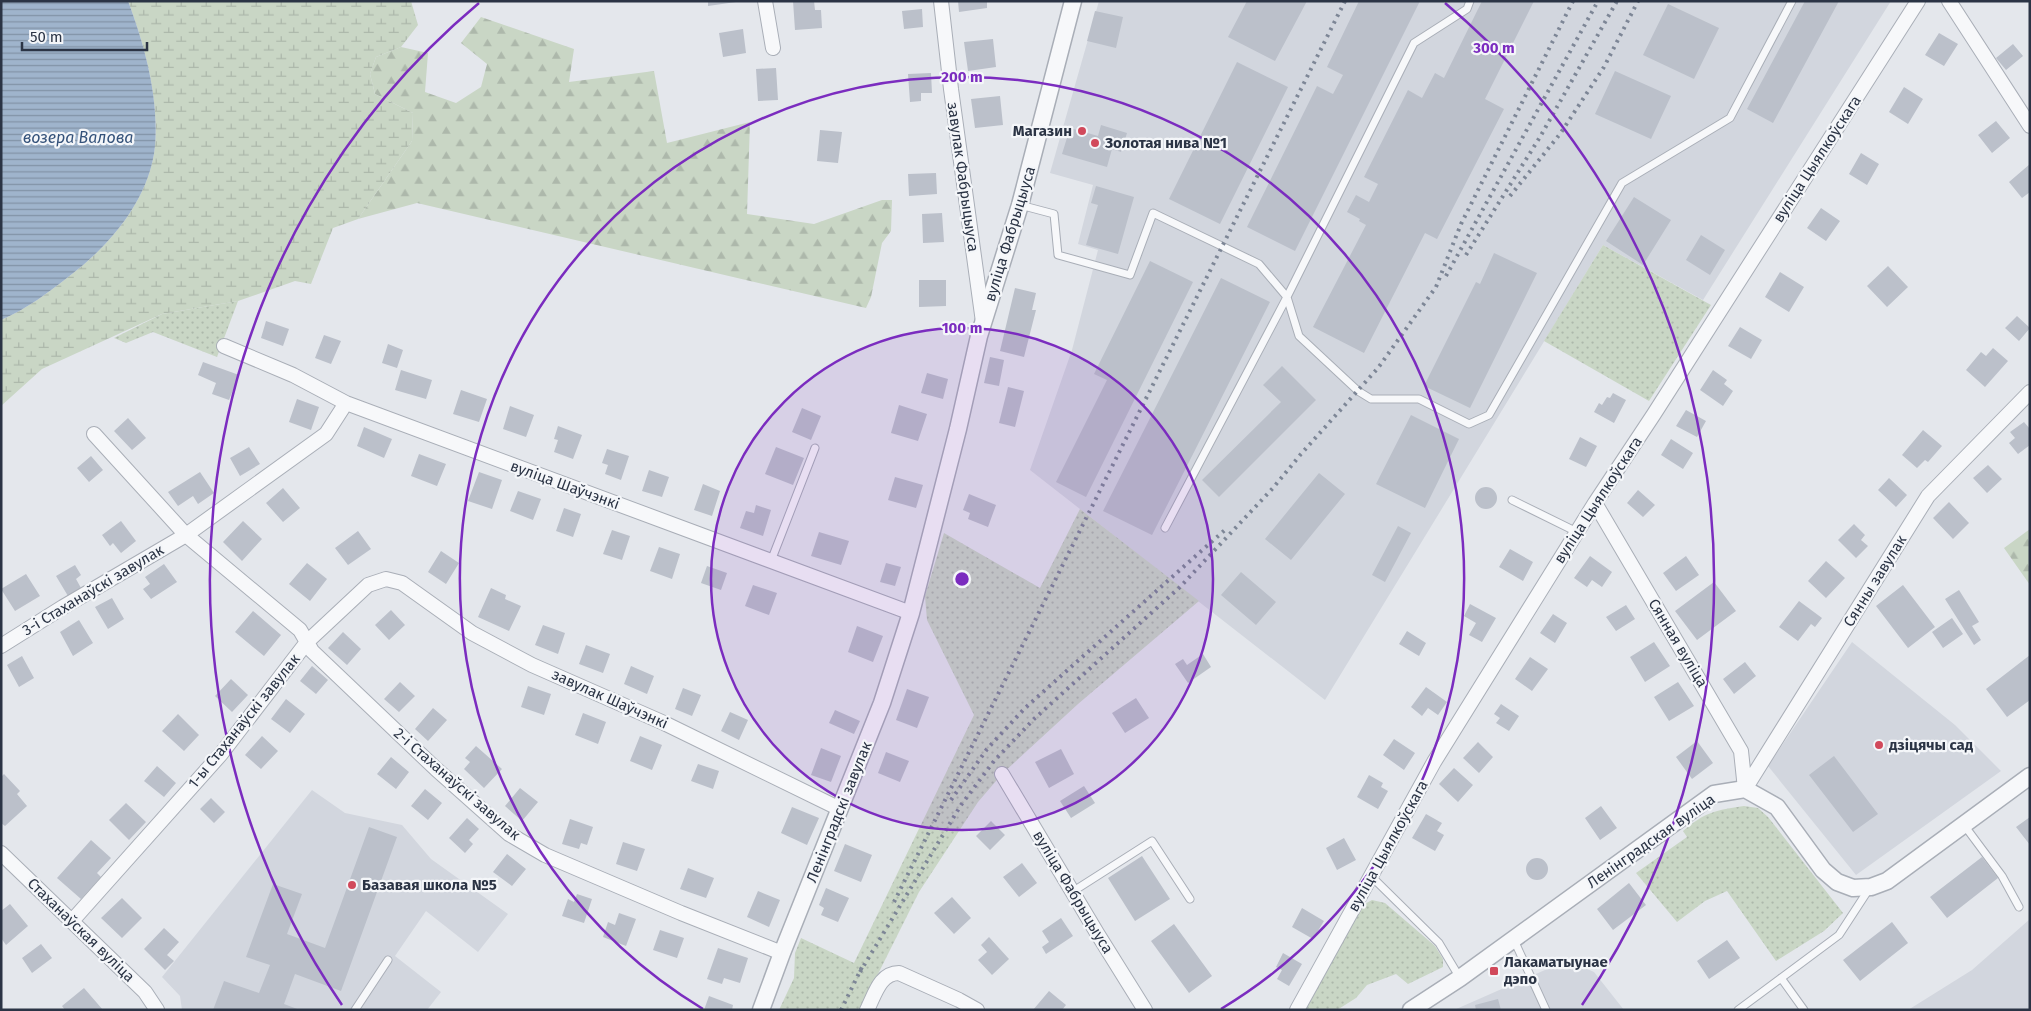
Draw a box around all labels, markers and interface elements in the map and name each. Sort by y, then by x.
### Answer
scale bar [22,20,148,52]
text: 50 m [30,28,63,46]
text: 300 m [1472,39,1515,57]
text: 200 m [941,68,983,86]
street label: вуліца Цыялкоўскага [1769,92,1865,226]
street label: завулак Фабрыцыуса [944,101,982,253]
place label: Магазин [1013,122,1072,140]
marker: Магазин [1076,125,1088,137]
water label: возера Валова [23,128,133,147]
place label: Золотая нива №1 [1104,134,1227,152]
marker: Золотая нива №1 [1089,137,1101,149]
street label: вуліца Фабрыцыуса [981,164,1039,304]
text: 100 m [942,319,982,337]
street label: вуліца Цыялкоўскага [1550,433,1646,567]
street label: вуліца Шаўчэнкі [508,457,622,513]
street label: Сянны завулак [1840,532,1910,630]
street label: 3-і Стаханаўскі завулак [19,541,167,639]
centre of rings [953,570,971,588]
street label: Сянная вуліца [1645,596,1711,690]
street label: 1-ы Стаханаўскі завулак [184,650,304,792]
street label: завулак Шаўчэнкі [549,665,671,733]
street label: 2-і Стаханаўскі завулак [390,724,524,844]
place label: дзіцячы сад [1889,736,1974,754]
street label: Ленінградскі завулак [802,739,876,885]
marker: дзіцячы сад [1873,739,1885,751]
street label: вуліца Цыялкоўскага [1344,777,1432,915]
street label: Ленінградская вуліца [1584,790,1718,892]
street label: вуліца Фабрыцыуса [1029,827,1117,957]
street label: Стаханаўская вуліца [24,874,138,986]
place label: Базавая школа №5 [362,876,497,894]
marker: Базавая школа №5 [346,879,358,891]
place label: Лакаматыунае дэпо [1504,953,1608,988]
marker: Лакаматыунае дэпо [1488,965,1500,977]

